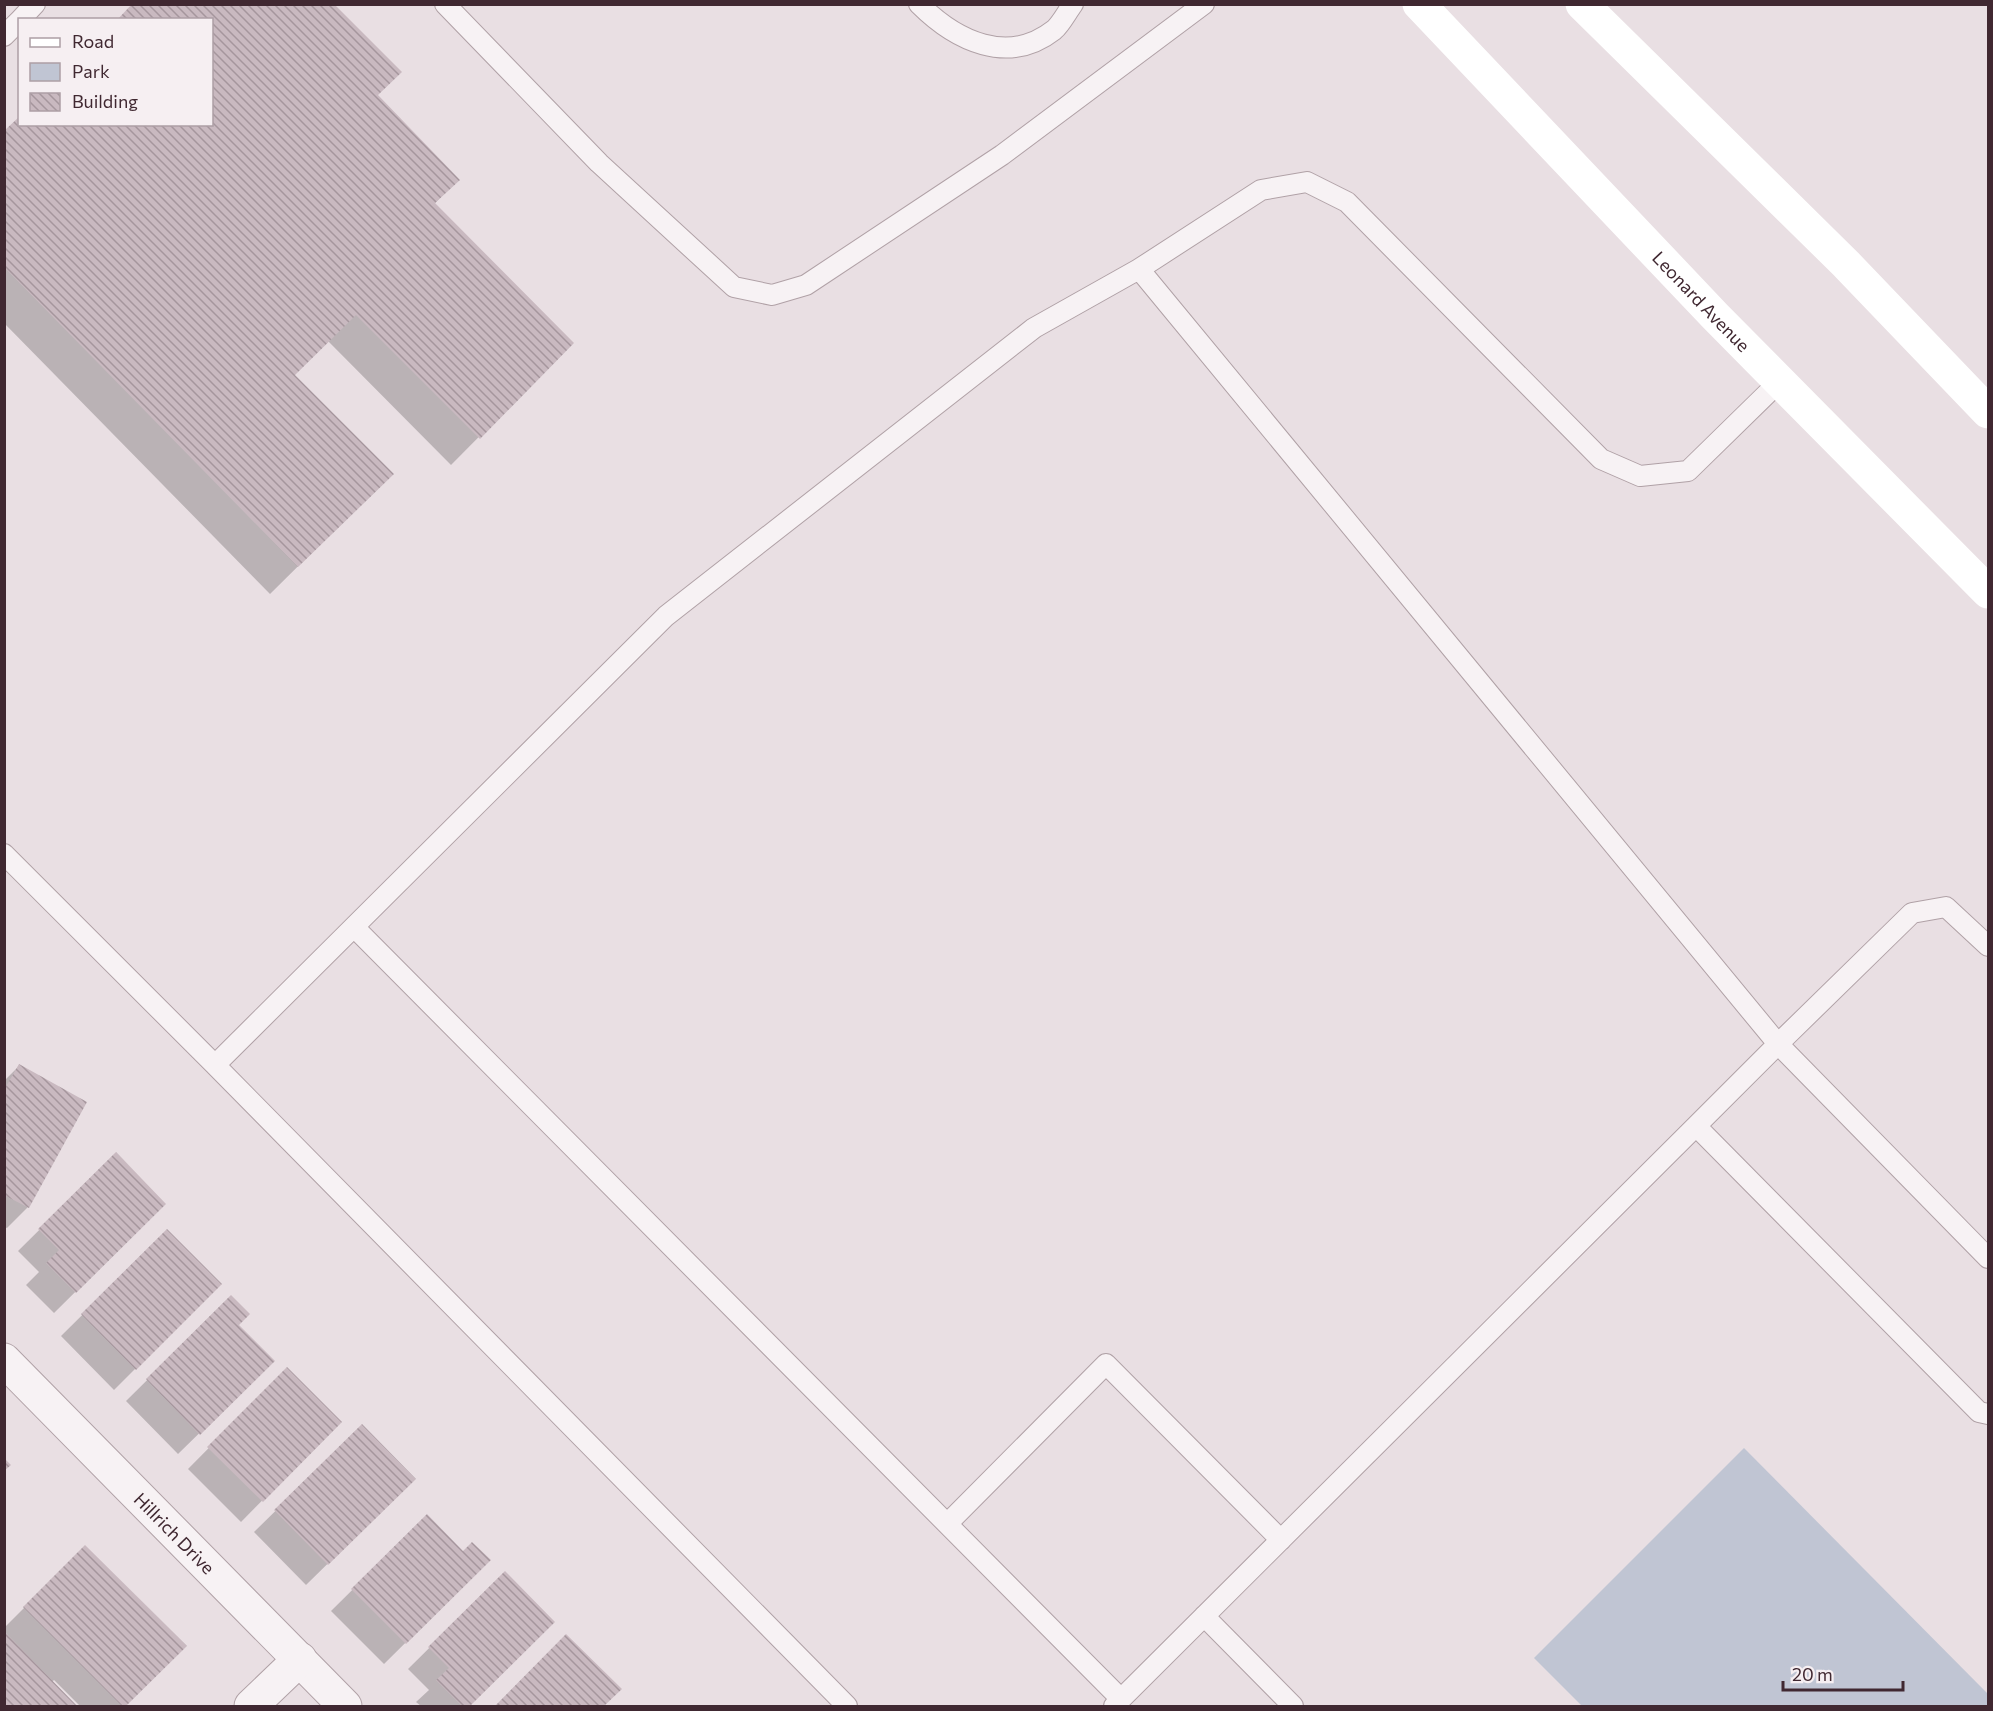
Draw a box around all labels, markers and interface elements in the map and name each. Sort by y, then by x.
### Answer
legend [18,18,213,126]
text: Road [72,30,114,52]
text: Park [72,60,110,82]
text: Building [72,90,138,112]
street label: Leonard Avenue [1648,246,1755,356]
street label: Hillrich Drive [130,1488,219,1578]
scale bar [1783,1654,1903,1692]
text: 20 m [1792,1663,1833,1685]

